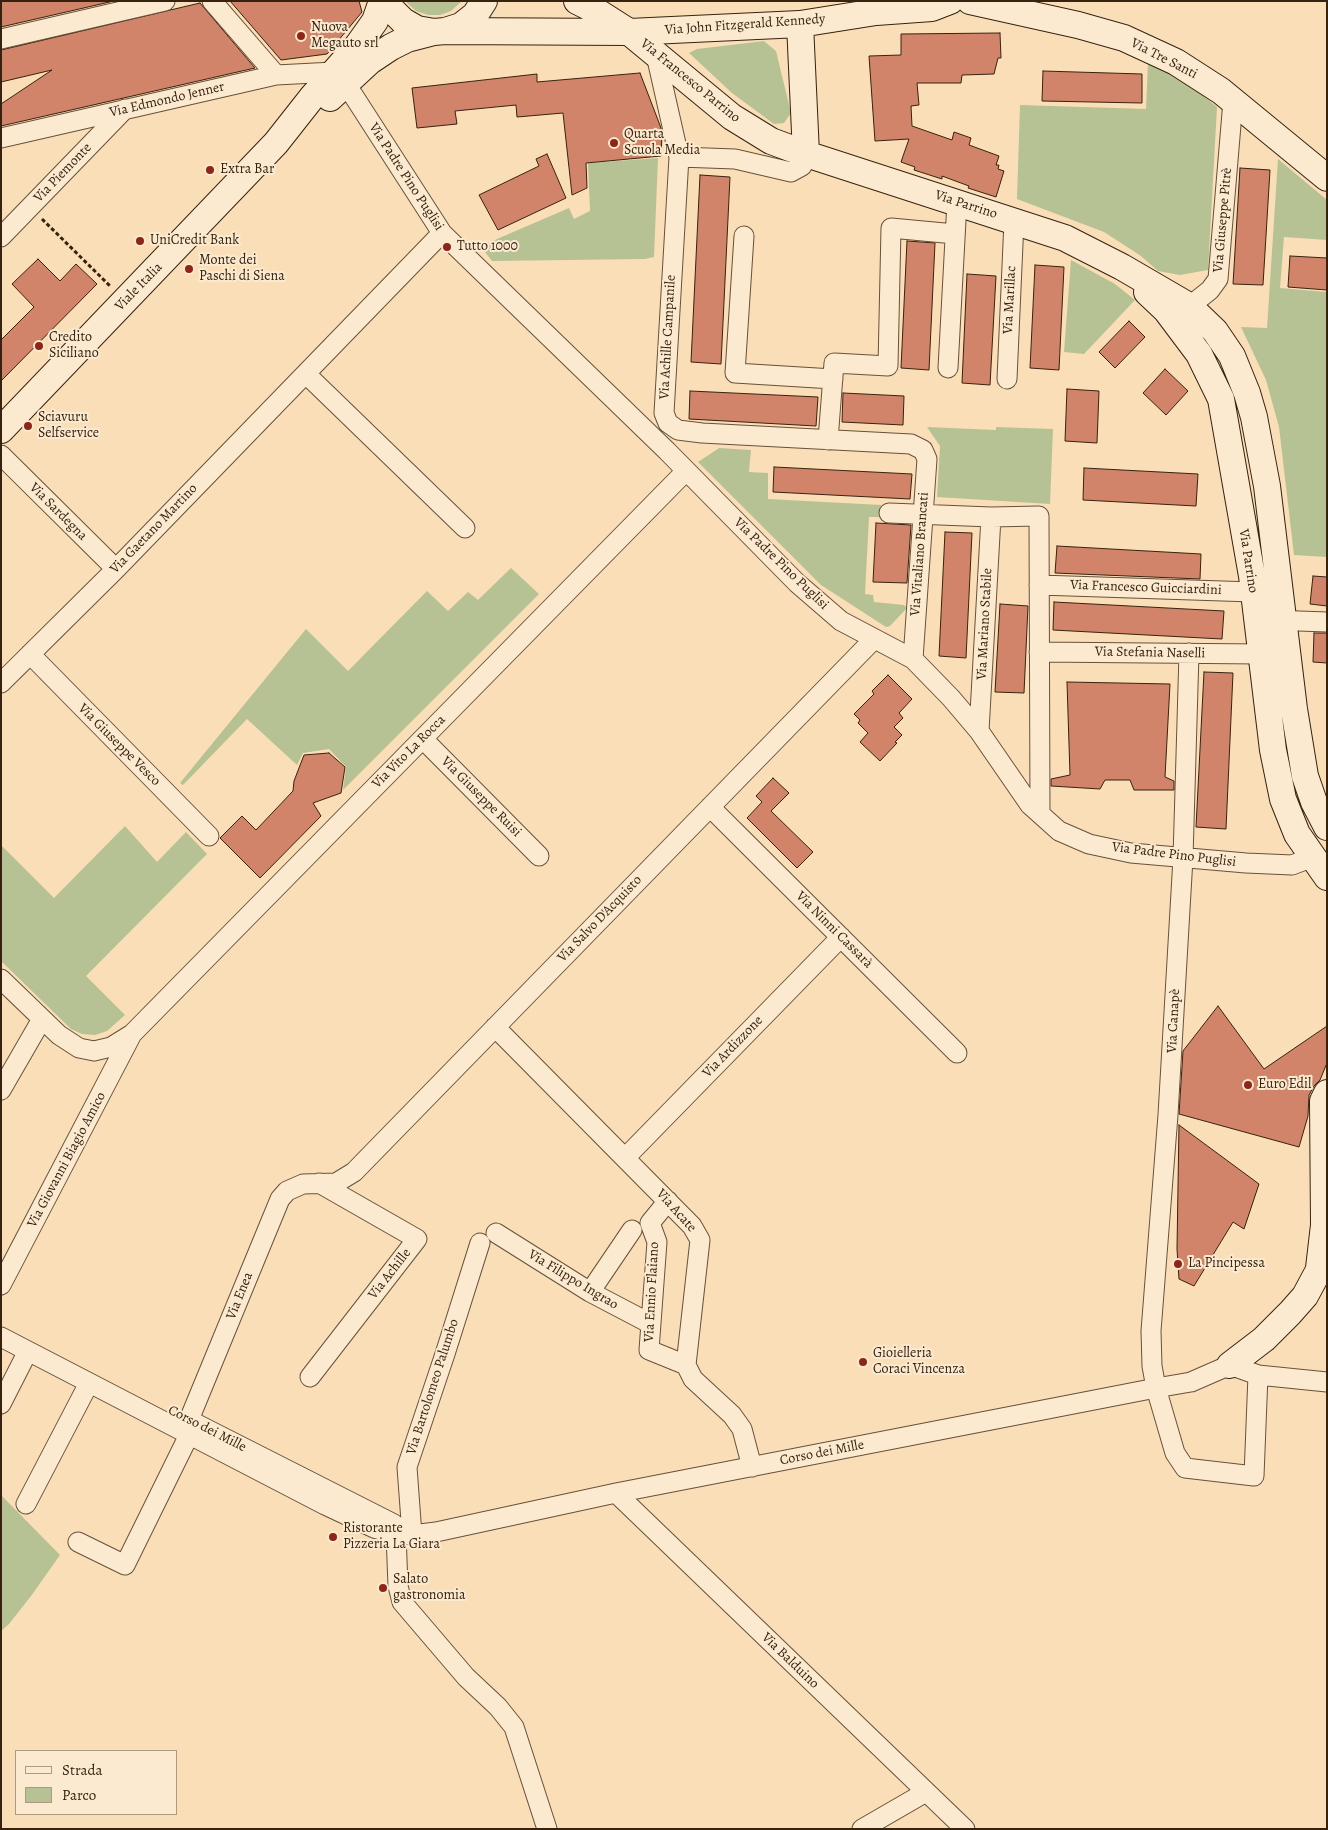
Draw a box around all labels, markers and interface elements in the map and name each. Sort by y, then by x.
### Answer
street label: Via John Fitzgerald Kennedy [664,11,826,39]
place label: Nuova Megauto srl [311,20,378,52]
marker: Nuova Megauto srl [295,30,307,42]
street label: Via Francesco Parrino [637,35,743,127]
street label: Via Tre Santi [1128,35,1200,83]
street label: Via Edmondo Jenner [108,79,226,121]
street label: Via Padre Pino Puglisi [365,120,447,234]
place label: Quarta Scuola Media [624,127,700,160]
marker: Quarta Scuola Media [608,137,620,149]
street label: Via Piemonte [30,140,96,206]
place label: Extra Bar [220,162,274,178]
marker: Extra Bar [204,164,216,176]
street label: Via Giuseppe Pitrè [1210,167,1236,273]
street label: Via Parrino [933,187,999,223]
place label: UniCredit Bank [150,233,239,249]
marker: UniCredit Bank [134,235,146,247]
place label: Tutto 1000 [457,239,518,255]
marker: Tutto 1000 [441,241,453,253]
place label: Monte dei Paschi di Siena [199,253,285,286]
street label: Viale Italia [112,259,166,315]
marker: Monte dei Paschi di Siena [183,263,195,275]
street label: Via Marillac [1000,266,1020,334]
street label: Via Achille Campanile [656,274,680,400]
place label: Credito Siciliano [49,330,99,362]
marker: Credito Siciliano [33,340,45,352]
place label: Sciavuru Selfservice [38,410,99,442]
marker: Sciavuru Selfservice [22,420,34,432]
street label: Via Sardegna [26,480,90,544]
street label: Via Gaetano Martino [107,481,201,577]
street label: Via Vitaliano Brancati [907,492,933,616]
street label: Via Padre Pino Puglisi [730,514,832,614]
street label: Via Parrino [1235,528,1261,594]
street label: Via Mariano Stabile [974,568,996,680]
street label: Via Francesco Guicciardini [1070,577,1222,599]
street label: Via Stefania Naselli [1095,644,1205,662]
street label: Via Giuseppe Vesco [74,700,164,790]
street label: Via Vito La Rocca [369,712,449,792]
street label: Via Giuseppe Ruisi [437,753,525,841]
street label: Via Padre Pino Puglisi [1111,839,1237,871]
street label: Via Salvo D'Acquisto [554,872,646,966]
street label: Via Ninni Cassarà [792,888,876,972]
street label: Via Canapè [1164,988,1184,1054]
street label: Via Ardizzone [699,1013,767,1081]
place label: Euro Edil [1258,1077,1311,1093]
marker: Euro Edil [1242,1079,1254,1091]
street label: Via Giovanni Biagio Amico [24,1089,110,1231]
street label: Via Acate [652,1186,700,1236]
street label: Via Ennio Flaiano [641,1241,663,1343]
street label: Via Achille [365,1245,415,1303]
street label: Via Filippo Ingrao [525,1246,621,1314]
place label: La Pincipessa [1188,1256,1265,1272]
marker: La Pincipessa [1172,1258,1184,1270]
street label: Via Enea [223,1270,257,1322]
street label: Via Bartolomeo Palumbo [403,1317,463,1457]
place label: Gioielleria Coraci Vincenza [873,1346,965,1378]
marker: Gioielleria Coraci Vincenza [857,1356,869,1368]
street label: Corso dei Mille [165,1402,249,1456]
street label: Corso dei Mille [778,1437,866,1469]
place label: Ristorante Pizzeria La Giara [343,1521,440,1554]
marker: Ristorante Pizzeria La Giara [327,1531,339,1543]
place label: Salato gastronomia [393,1572,466,1604]
marker: Salato gastronomia [377,1582,389,1594]
street label: Via Balduino [758,1630,822,1692]
legend [15,1750,178,1815]
text: Strada [62,1760,103,1780]
text: Parco [62,1785,96,1805]

